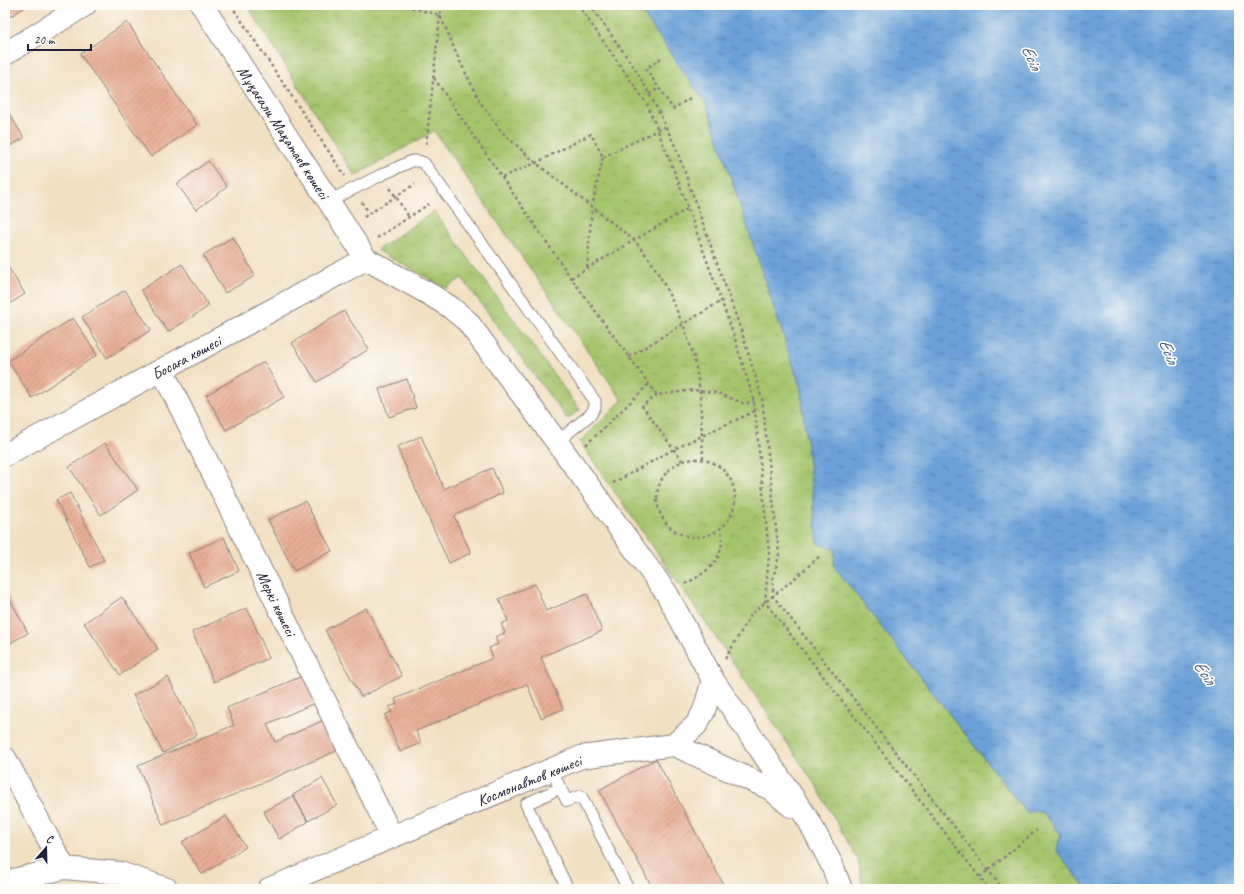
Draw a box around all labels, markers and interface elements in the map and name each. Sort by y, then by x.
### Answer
scale bar [28,26,91,52]
text: 20 m [34,32,56,48]
water label: Есіл [1017,42,1048,75]
street label: Мұқағали Мақатаев көшесі [233,62,335,205]
street label: Босаға көшесі [148,330,226,384]
water label: Есіл [1154,336,1184,369]
street label: Меркі көшесі [252,567,301,641]
water label: Есіл [1189,656,1222,691]
street label: Космонавтов көшесі [474,750,586,811]
north arrow [26,828,66,868]
text: С [44,831,56,847]

